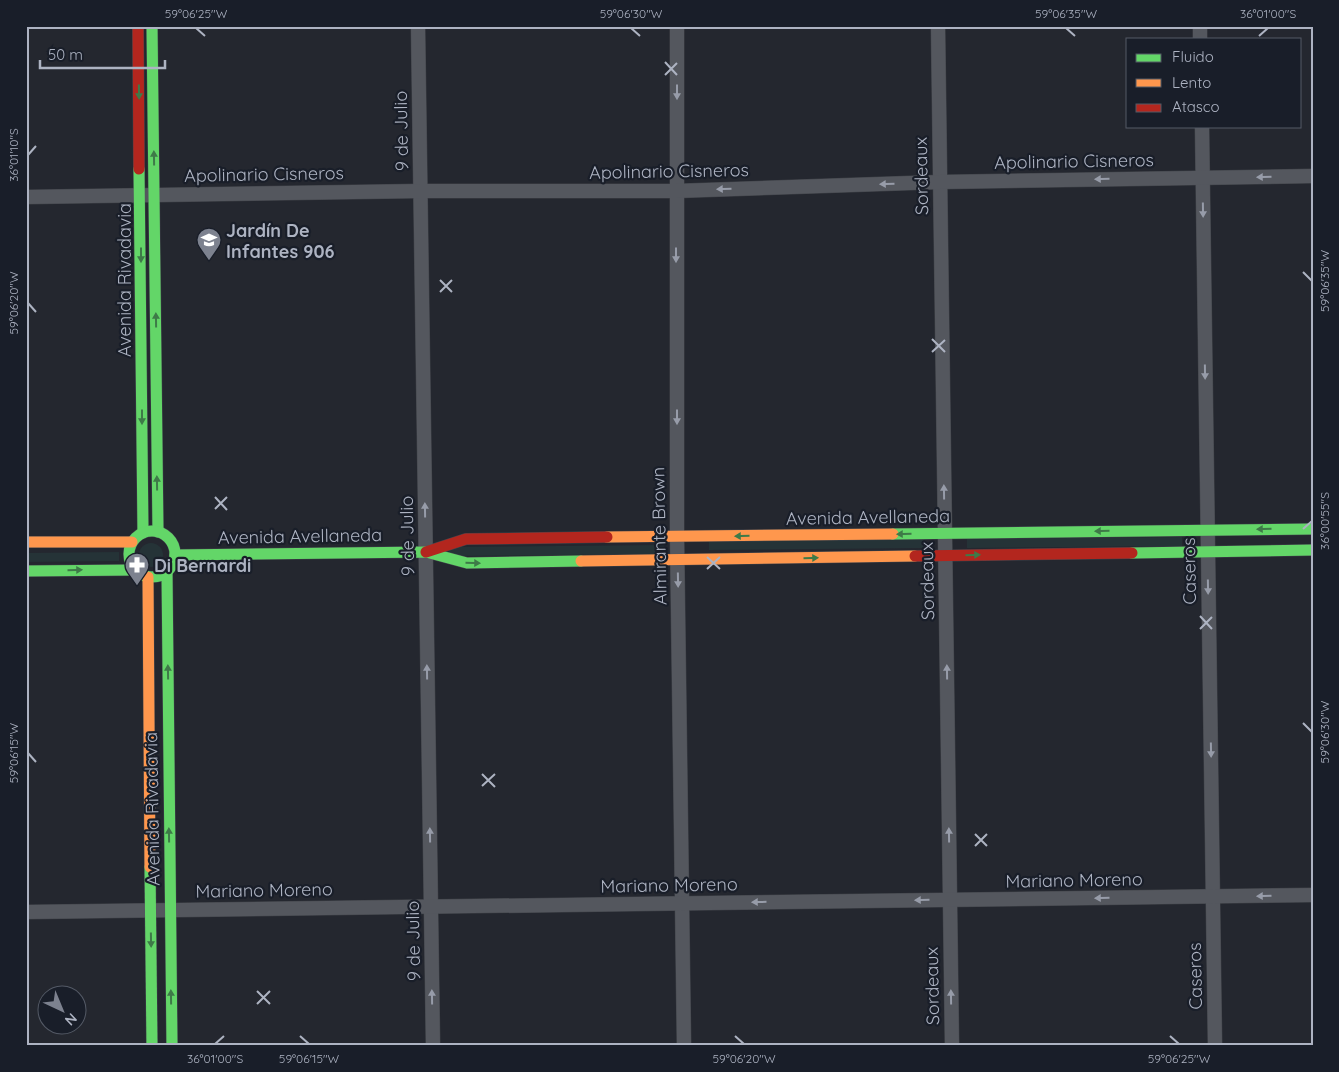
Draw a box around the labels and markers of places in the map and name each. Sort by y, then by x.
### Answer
place label: Jardín De Infantes 906 [226,219,334,263]
school or university icon: Jardín De Infantes 906 [196,227,222,261]
pharmacy icon: Di Bernardi [124,552,150,586]
place label: Di Bernardi [154,554,251,577]

